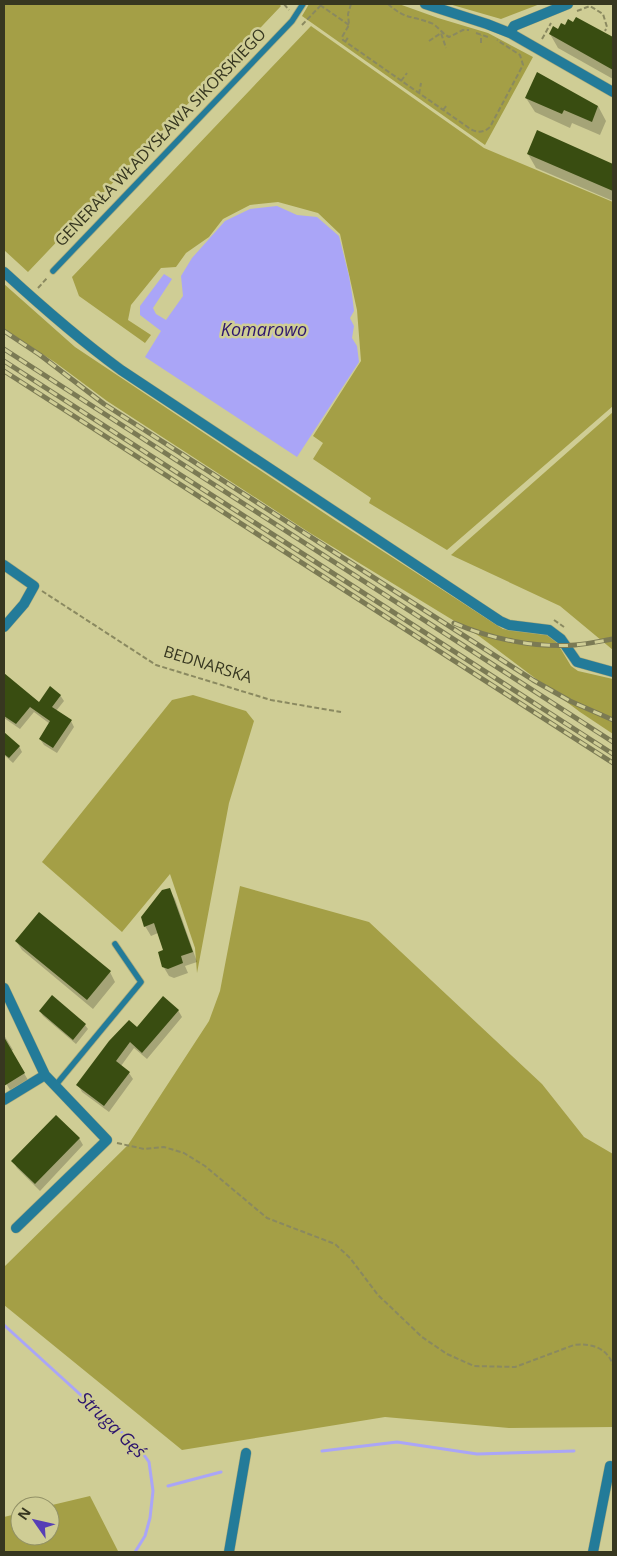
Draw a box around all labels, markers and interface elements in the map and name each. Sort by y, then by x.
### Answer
street label: GENERAŁA WŁADYSŁAWA SIKORSKIEGO [49,23,271,251]
water label: Komarowo [221,317,307,341]
street label: BEDNARSKA [161,640,256,688]
water label: Struga Gęś [74,1386,152,1463]
north arrow [10,1496,60,1546]
text: N [13,1503,35,1523]

